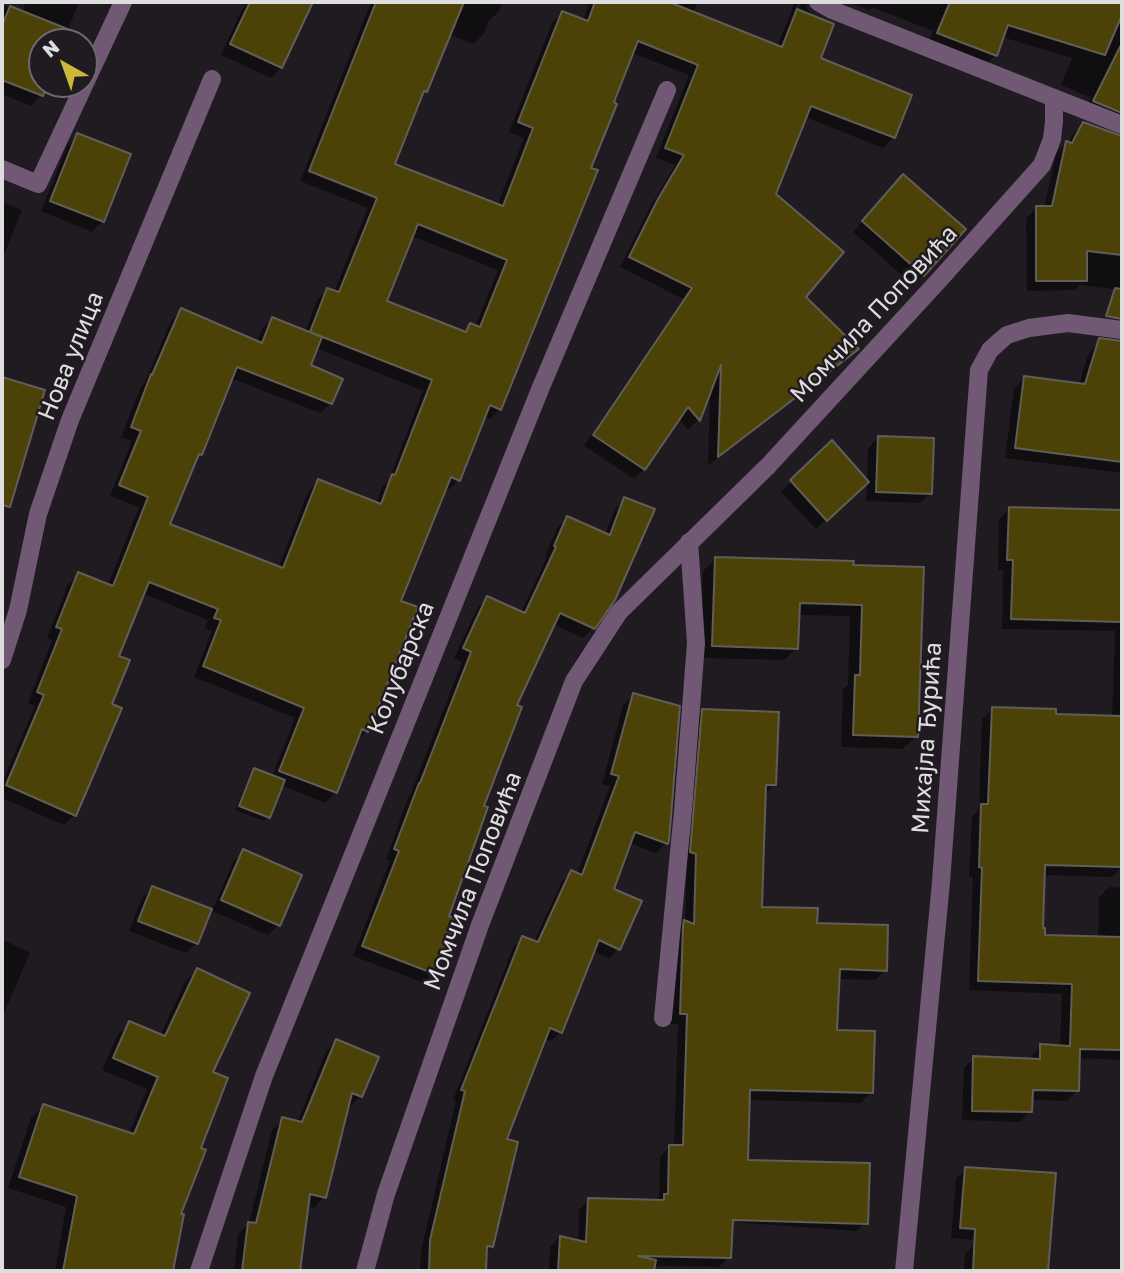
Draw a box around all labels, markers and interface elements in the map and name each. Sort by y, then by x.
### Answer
north arrow [28,28,98,98]
text: N [38,35,63,62]
street label: Момчила Поповића [784,219,964,409]
street label: Нова улица [32,288,110,424]
street label: Колубарска [361,597,441,739]
street label: Михајла Ђурића [906,641,948,835]
street label: Момчила Поповића [418,768,528,994]

